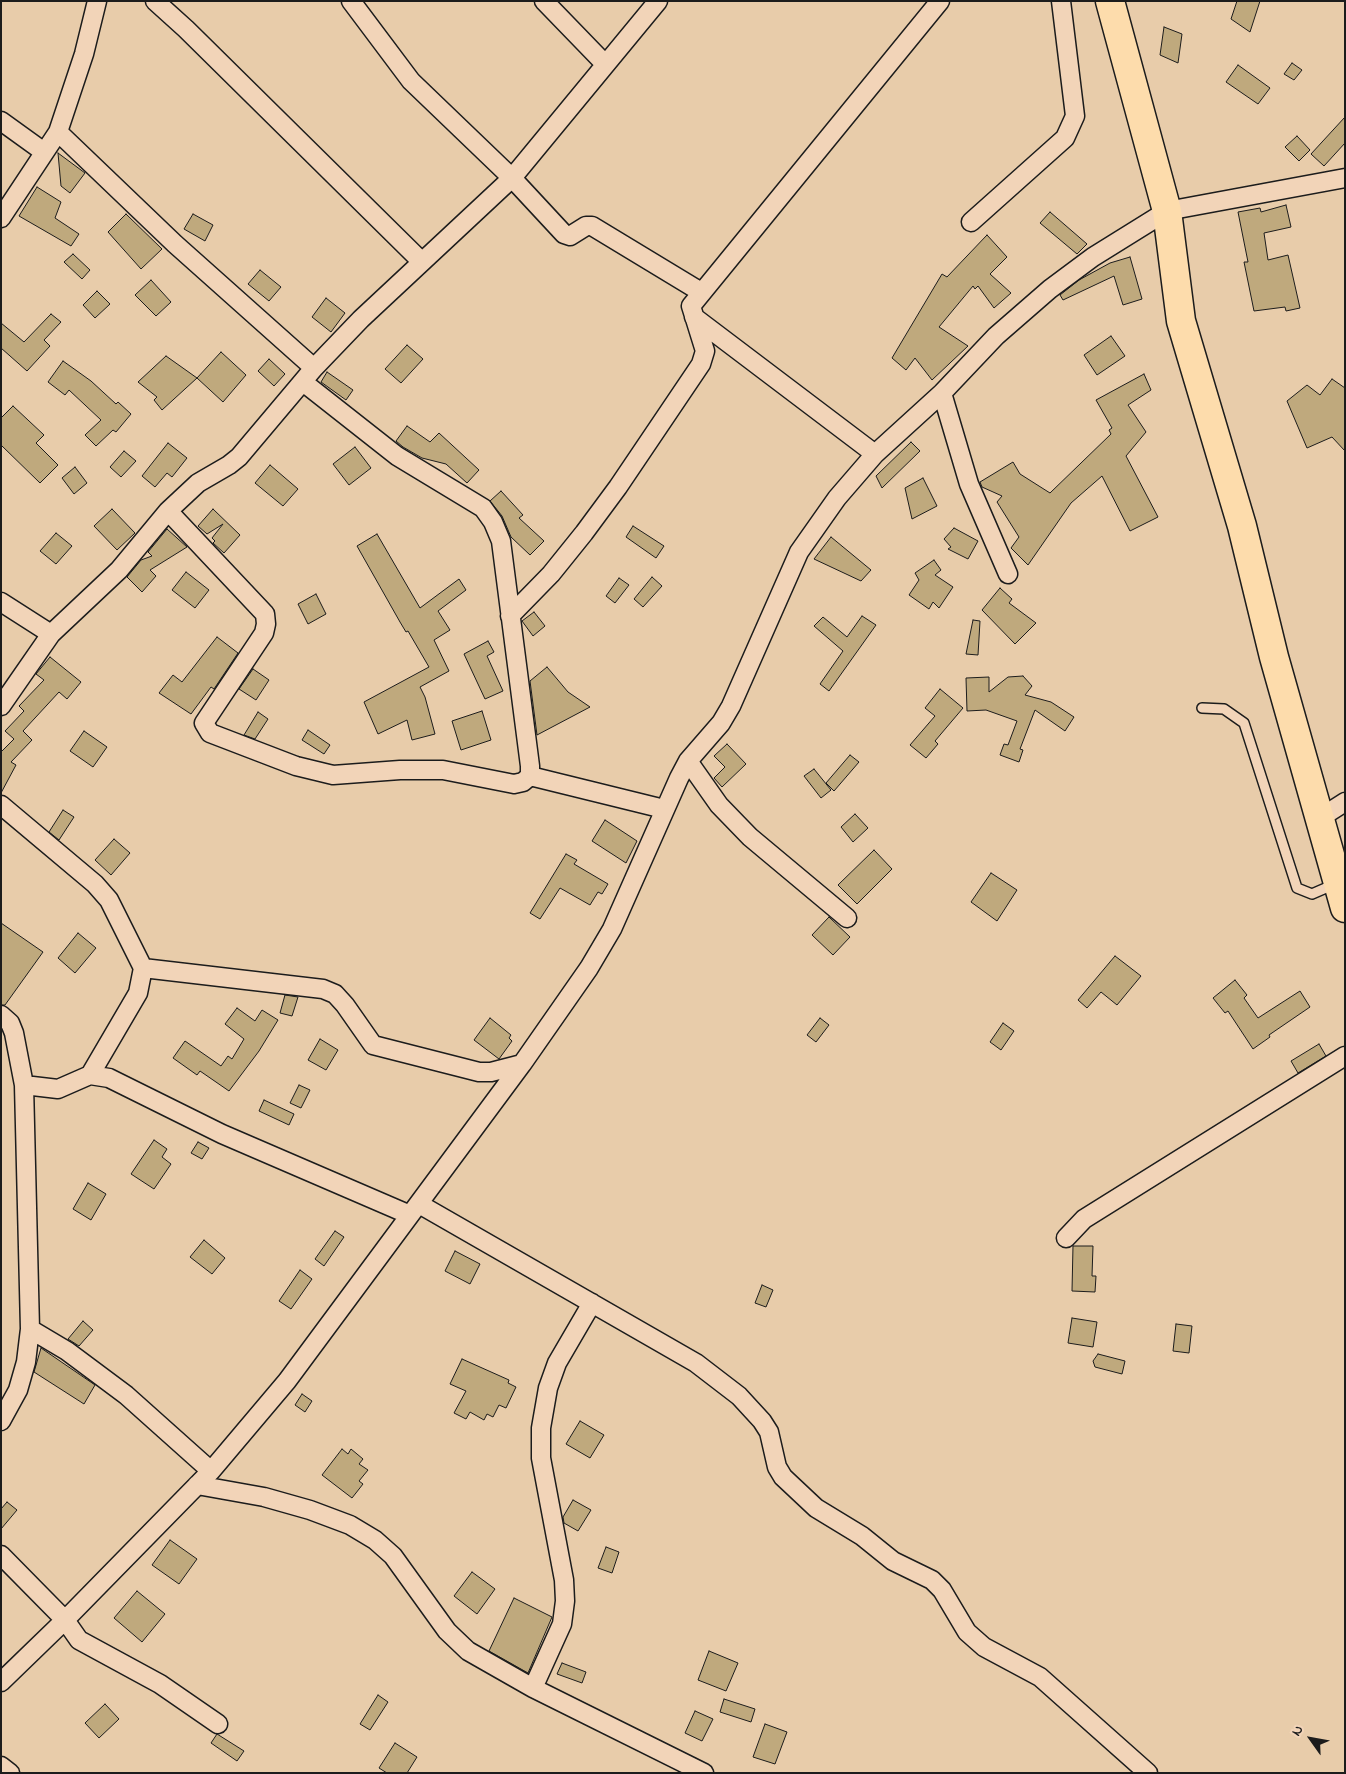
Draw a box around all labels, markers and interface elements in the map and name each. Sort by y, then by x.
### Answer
north arrow [1286,1714,1336,1764]
text: N [1286,1721,1309,1740]

